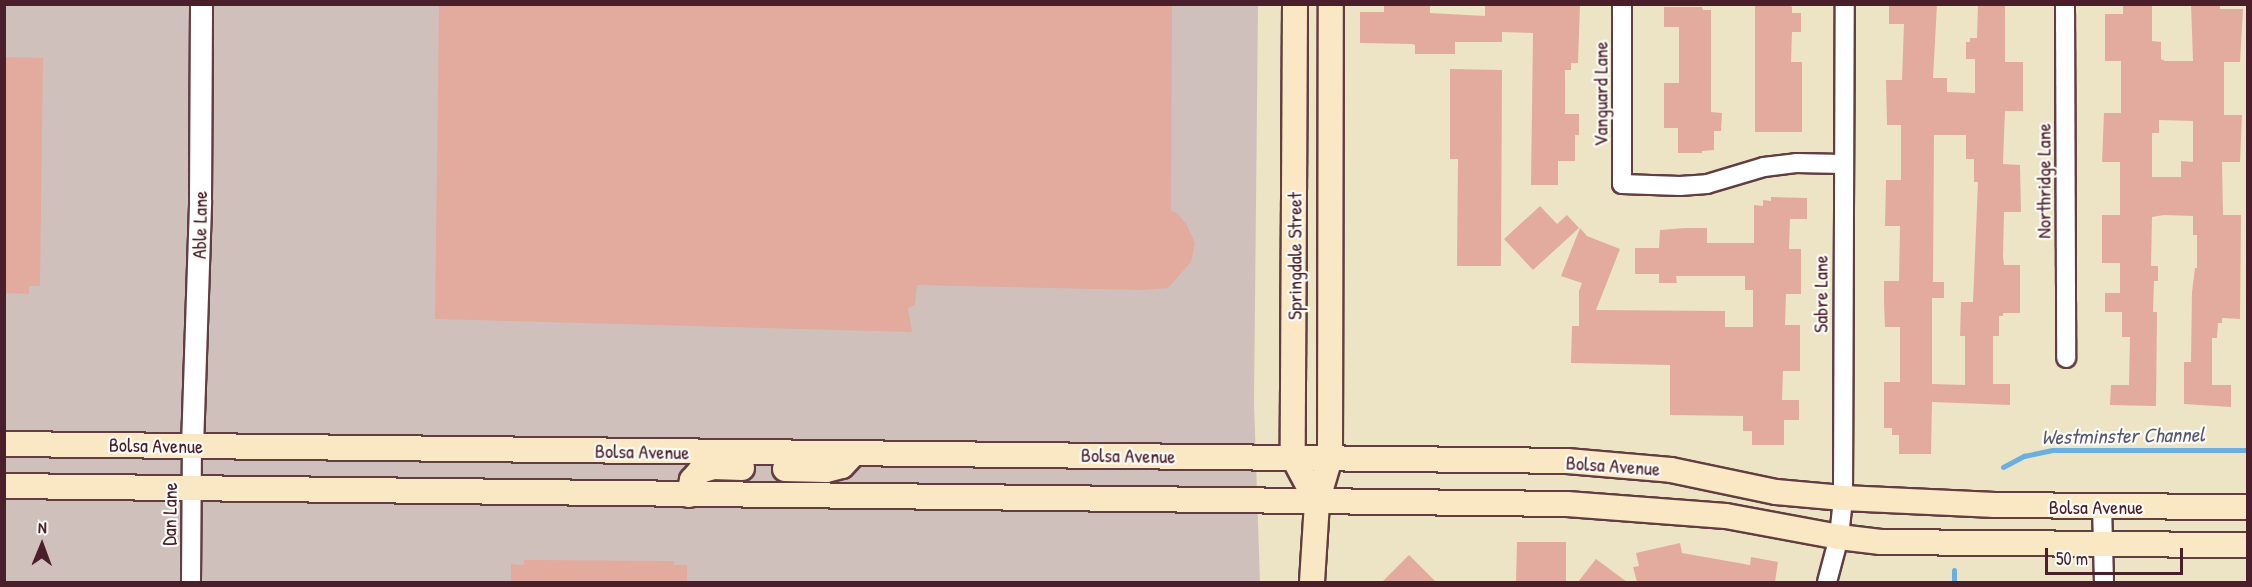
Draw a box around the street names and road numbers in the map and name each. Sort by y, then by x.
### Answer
street label: Vanguard Lane [1588,41,1612,147]
street label: Northridge Lane [2031,123,2055,239]
street label: Able Lane [186,191,212,259]
street label: Springdale Street [1282,192,1306,320]
street label: Sabre Lane [1808,255,1832,333]
street label: Bolsa Avenue [109,432,203,458]
street label: Bolsa Avenue [595,438,689,464]
street label: Bolsa Avenue [1081,442,1175,468]
street label: Bolsa Avenue [1565,450,1661,480]
street label: Dan Lane [156,482,182,546]
street label: Bolsa Avenue [2049,494,2143,518]

